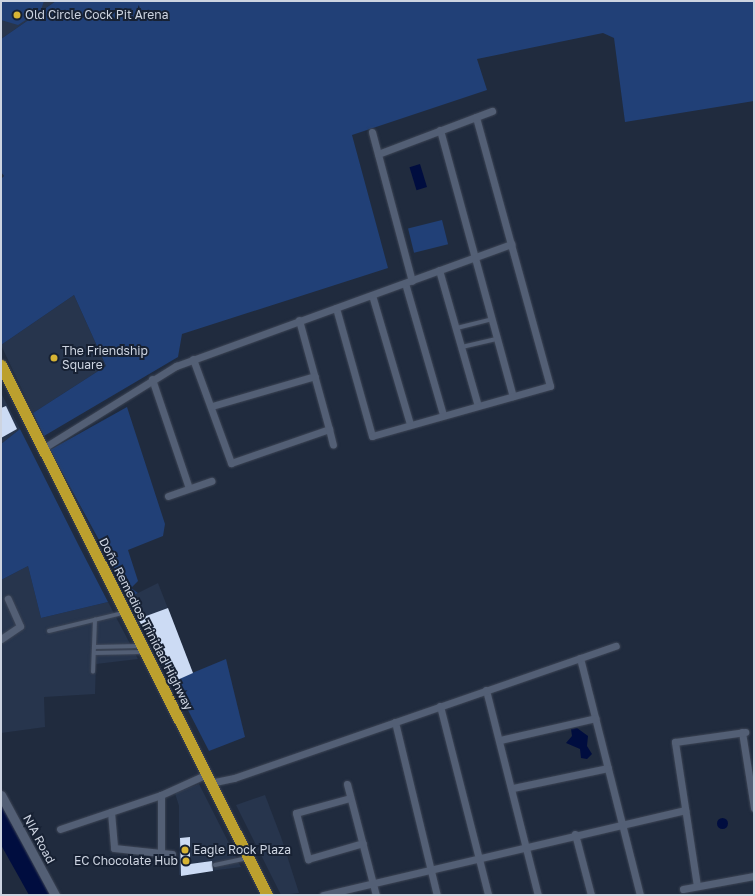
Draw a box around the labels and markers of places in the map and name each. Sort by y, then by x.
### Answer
place label: Old Circle Cock Pit Arena [25,8,168,22]
marker: Old Circle Cock Pit Arena [12,10,22,20]
place label: The Friendship Square [62,344,148,372]
marker: The Friendship Square [49,353,59,363]
place label: Eagle Rock Plaza [193,843,291,857]
marker: Eagle Rock Plaza [180,845,190,855]
place label: EC Chocolate Hub [74,854,178,868]
marker: EC Chocolate Hub [181,856,191,866]

